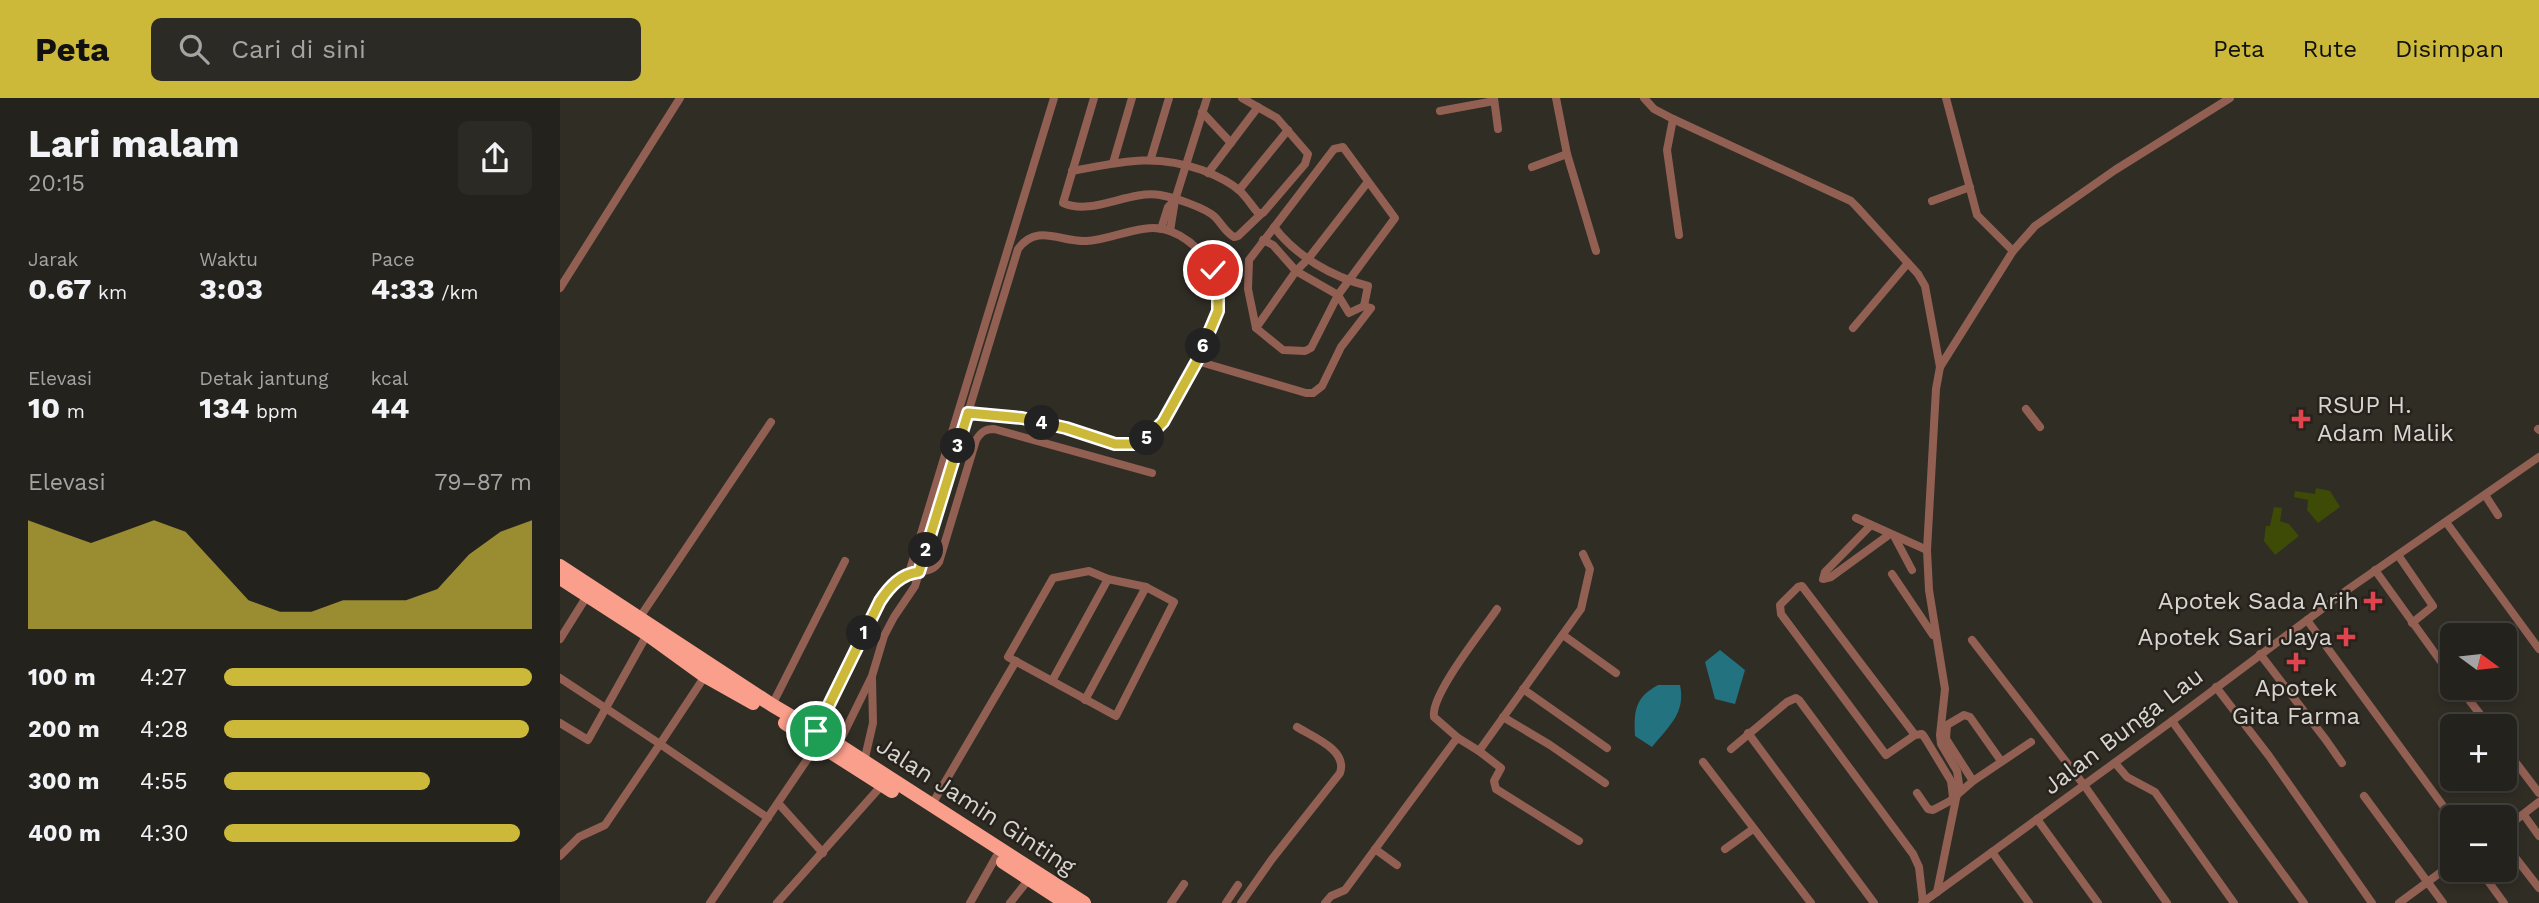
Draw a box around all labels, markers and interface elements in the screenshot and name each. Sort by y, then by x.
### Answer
search box [151,18,641,81]
text: Peta [35,30,109,69]
icon: search [175,30,213,68]
text: Cari di sini [231,34,366,64]
text: Peta [2213,35,2265,63]
text: Rute [2303,35,2357,63]
text: Disimpan [2395,35,2504,63]
button: share [458,121,532,195]
text: Lari malam [28,122,239,166]
text: 20:15 [28,170,85,197]
pin [1183,240,1243,300]
text: Jarak [28,248,78,271]
text: Waktu [199,248,258,271]
text: Pace [371,248,415,271]
icon: check [1194,251,1232,289]
text: 0.67 [28,271,92,306]
text: 3:03 [199,271,263,306]
text: 4:33 [371,271,435,306]
text: km [92,281,127,304]
text: /km [435,281,478,304]
pin: 6 [1186,328,1220,364]
text: 6 [1197,334,1208,357]
text: Elevasi [28,367,92,390]
text: Detak jantung [199,367,328,390]
text: kcal [371,367,408,390]
text: 10 [28,390,60,425]
text: 134 [199,390,249,425]
text: 44 [371,390,409,425]
place label: RSUP H. Adam Malik [2317,391,2454,447]
text: m [60,400,85,423]
text: bpm [249,400,298,423]
pin: 4 [1024,406,1060,440]
marker: RSUP H. Adam Malik [2291,409,2311,429]
text: 4 [1035,411,1048,434]
pin: 5 [1130,420,1164,456]
text: 5 [1141,426,1152,449]
pin: 3 [940,428,976,464]
text: 3 [952,434,963,457]
text: Elevasi [28,469,106,496]
text: 79–87 m [434,469,532,496]
pin: 2 [908,532,944,568]
text: 2 [920,538,931,561]
place label: Apotek Sada Arih [2158,587,2359,615]
marker: Apotek Sada Arih [2365,593,2381,609]
pin: 1 [846,616,882,650]
text: 1 [859,621,868,644]
place label: Apotek Sari Jaya [2138,623,2332,651]
north arrow [2440,623,2516,700]
map controls [2440,623,2517,882]
marker: Apotek Sari Jaya [2338,629,2354,645]
marker: Apotek Gita Farma [2288,654,2304,670]
street label: Jalan Bunga Lau [2038,662,2208,800]
text: 100 m [28,664,96,691]
text: 4:27 [140,664,187,691]
place label: Apotek Gita Farma [2232,674,2360,730]
pin [786,701,846,761]
icon: arrive [797,712,835,750]
button: + [2440,714,2517,791]
text: 200 m [28,716,100,743]
text: 4:28 [140,716,188,743]
street label: Jalan Jamin Ginting [871,731,1081,881]
text: 300 m [28,768,99,795]
text: 4:55 [140,768,188,795]
button: − [2440,805,2517,882]
text: 400 m [28,820,101,847]
text: 4:30 [140,820,189,847]

